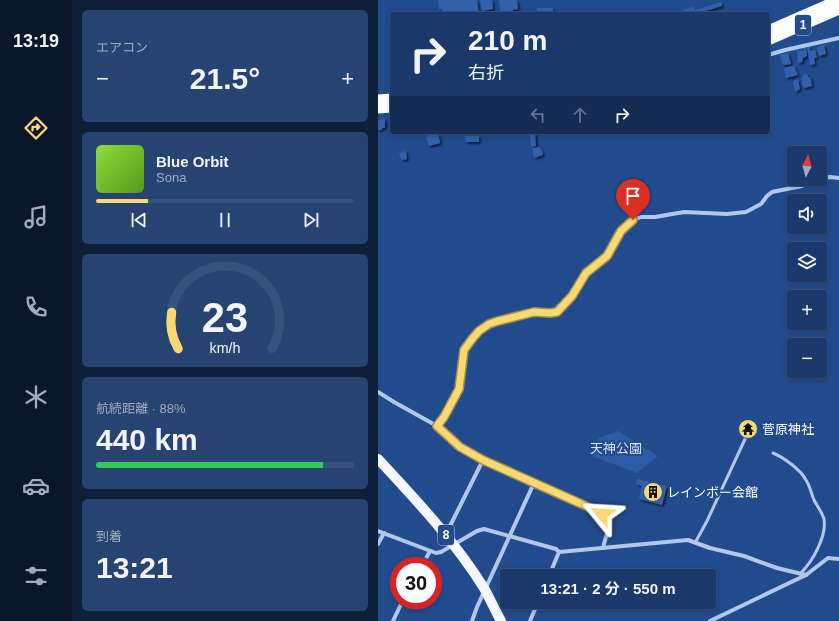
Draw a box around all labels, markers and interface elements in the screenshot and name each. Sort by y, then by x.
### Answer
road number: 1 [795,15,811,35]
text: 210 m [468,25,547,56]
icon: right [402,28,454,80]
text: 13:19 [13,31,59,51]
text: エアコン [96,40,148,55]
text: 21.5° [190,62,260,95]
text: 右折 [468,63,504,83]
text: − [96,66,109,91]
text: + [341,66,354,91]
icon: left [527,104,549,126]
icon: ahead [569,104,591,126]
icon: right [611,104,633,126]
icon: directions [22,114,50,142]
north arrow [787,146,827,186]
map controls [787,146,827,378]
text: Blue Orbit [156,153,229,170]
text: Sona [156,170,186,185]
pin [616,179,650,220]
icon: arrive [622,185,644,207]
button: sound [787,194,827,234]
icon: music [22,203,50,231]
icon: previous [128,209,150,231]
icon: pause [214,209,236,231]
icon: next [300,209,322,231]
button: layers [787,242,827,282]
button: + [787,290,827,330]
icon: phone [22,293,50,321]
text: 23 [202,293,248,340]
button: − [787,338,827,378]
text: km/h [210,339,241,355]
icon: climate [22,383,50,411]
text: 航続距離 · 88% [96,401,186,416]
temple icon: 菅原神社 [737,418,759,440]
place label: 菅原神社 [762,422,814,437]
text: 440 km [96,423,198,456]
park label: 天神公園 [590,441,642,456]
icon: car [22,472,50,500]
building icon: レインボー会館 [642,481,664,503]
place label: レインボー会館 [667,485,758,500]
position arrow [581,493,623,535]
road number: 8 [438,525,454,545]
text: 到着 [96,529,122,544]
text: 13:21 [96,551,173,584]
speed limit sign: 30 [390,557,442,609]
icon: filters [22,562,50,590]
text: 13:21 · 2 分 · 550 m [540,580,676,597]

